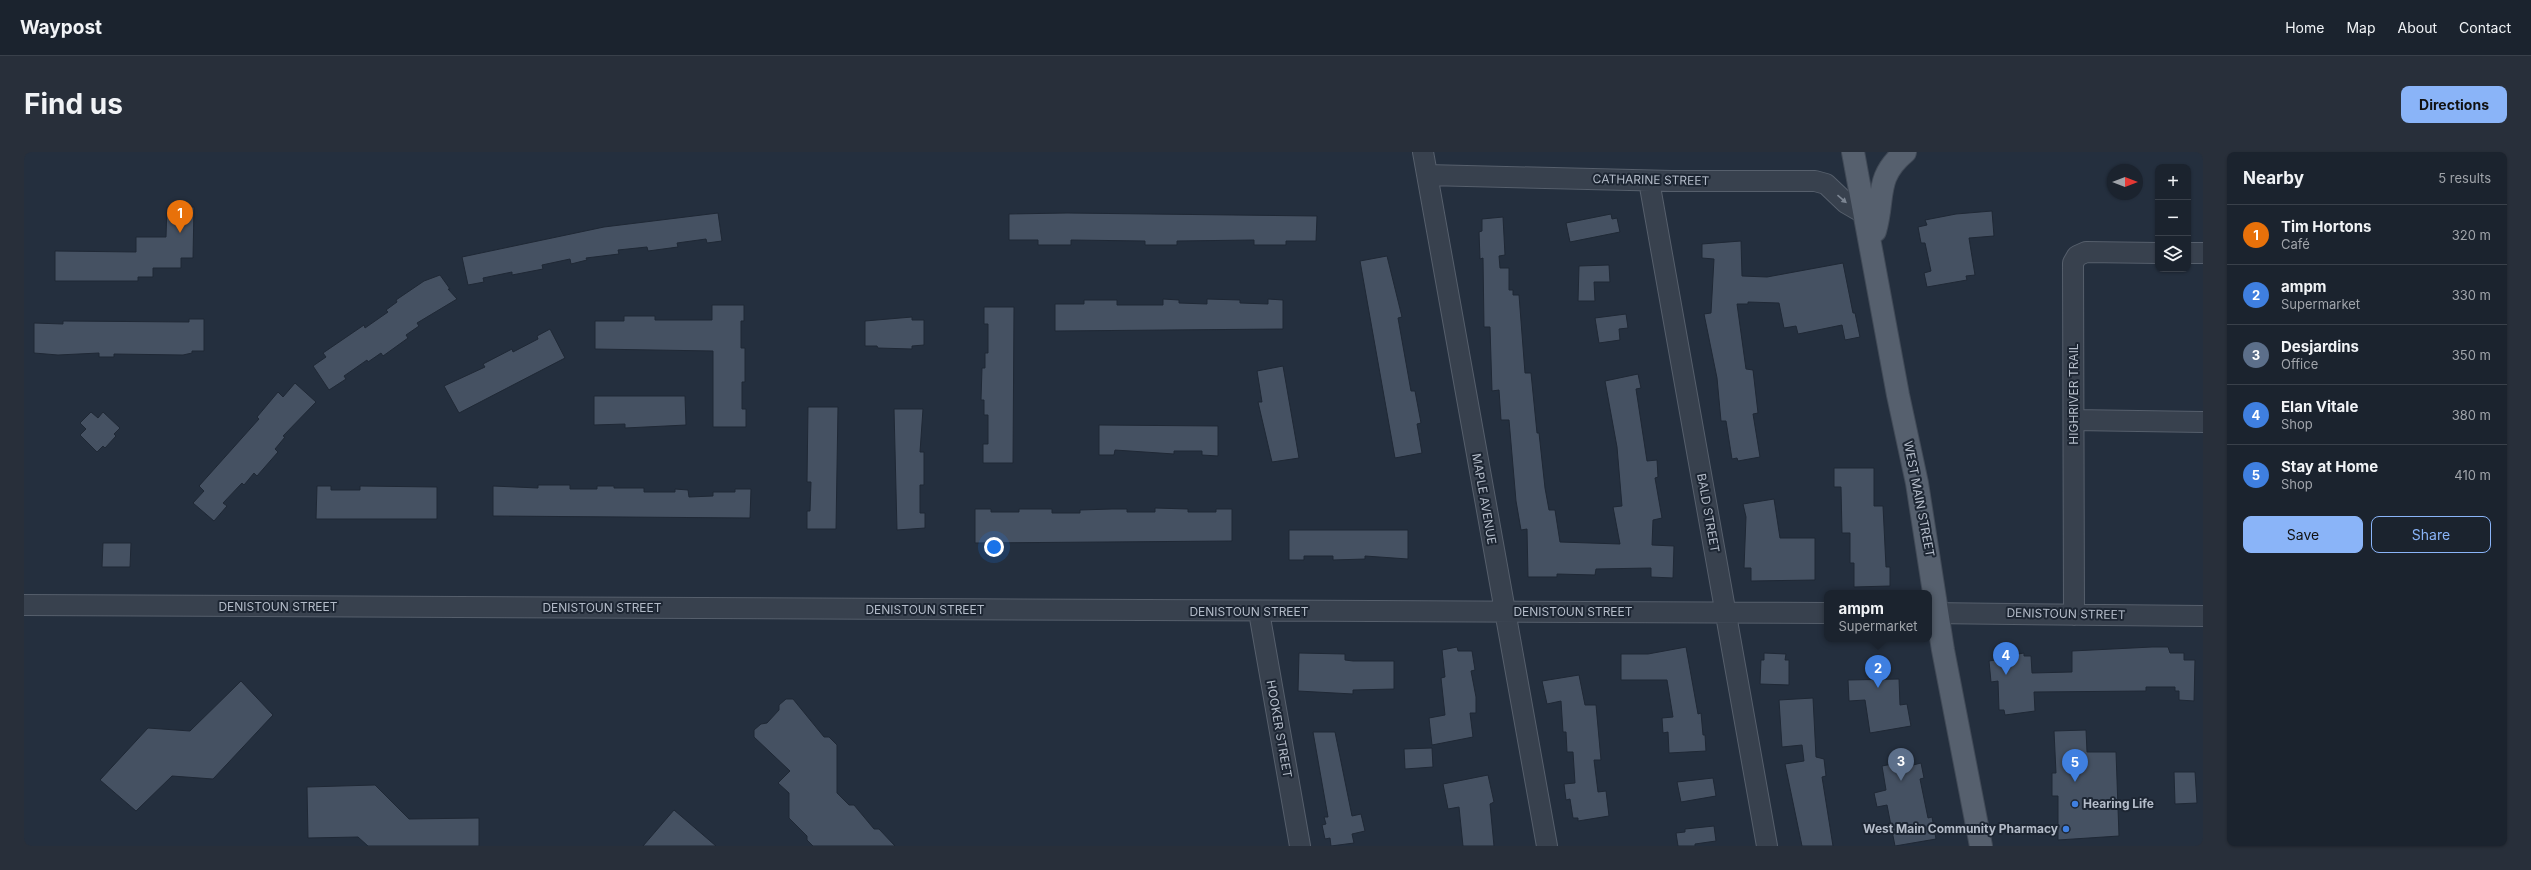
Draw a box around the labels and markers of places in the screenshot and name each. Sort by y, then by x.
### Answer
pin: 1 [167,200,193,233]
pin: 4 [1993,642,2019,675]
pin: 2 [1865,655,1891,688]
pin: 3 [1888,748,1914,781]
pin: 5 [2062,749,2088,782]
place label: Hearing Life [2083,796,2154,811]
marker: Hearing Life [2070,799,2080,809]
place label: West Main Community Pharmacy [1863,821,2059,836]
marker: West Main Community Pharmacy [2061,824,2071,834]

